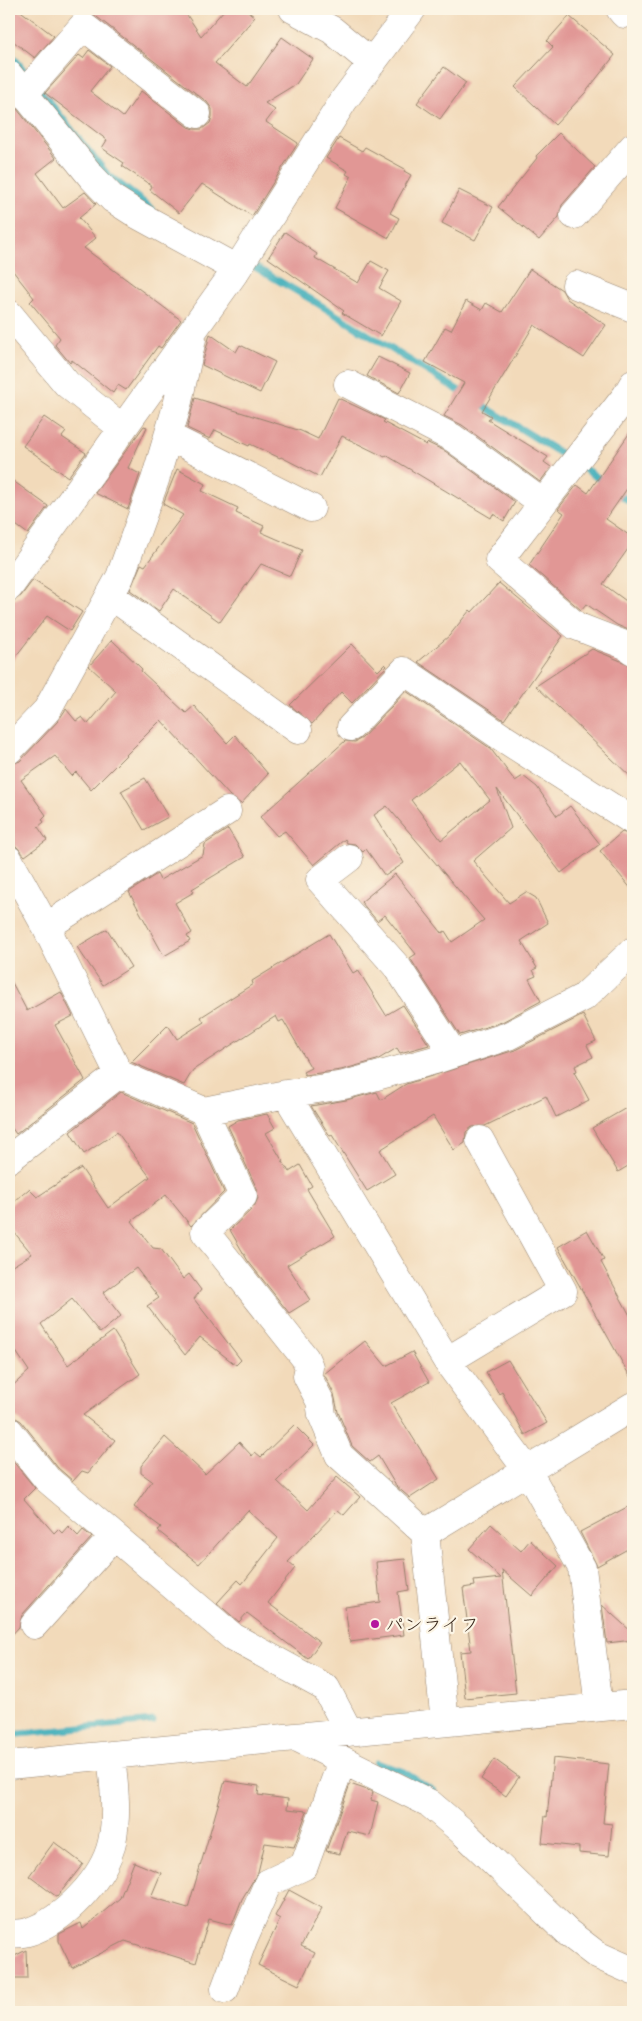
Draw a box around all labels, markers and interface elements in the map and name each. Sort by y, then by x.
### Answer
place label: パンライフ [385,1611,479,1637]
marker: パンライフ [369,1618,381,1630]

